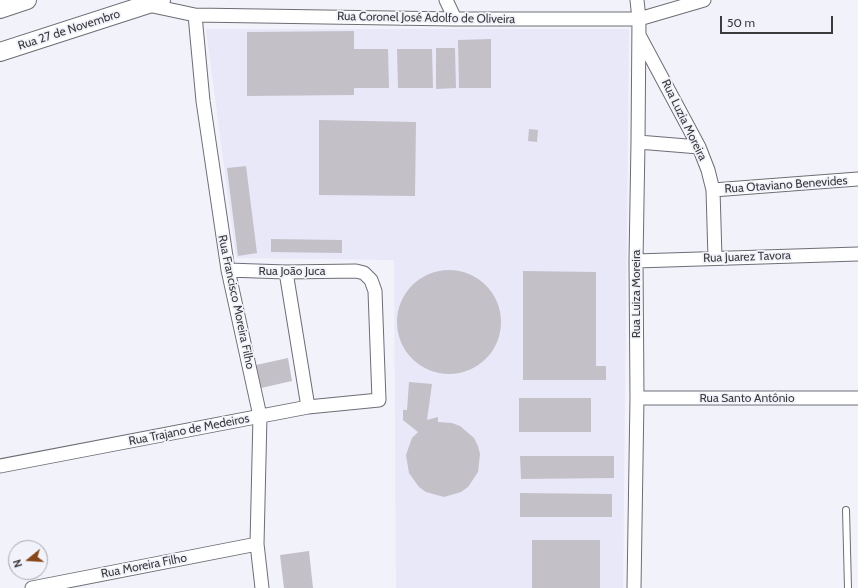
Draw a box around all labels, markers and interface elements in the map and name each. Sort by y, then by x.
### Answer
street label: Rua 27 de Novembro [16,7,122,53]
scale bar [722,8,835,34]
street label: Rua Coronel José Adolfo de Oliveira [337,9,515,27]
text: 50 m [727,15,755,30]
street label: Rua Luzia Moreira [658,77,710,163]
street label: Rua Otaviano Benevides [724,174,848,196]
street label: Rua Francisco Moreira Filho [215,234,257,370]
street label: Rua Juarez Tavora [703,248,791,266]
street label: Rua Luiza Moreira [629,250,643,338]
street label: Rua João Juca [259,264,325,278]
street label: Rua Santo Antônio [700,391,794,405]
street label: Rua Trajano de Medeiros [127,411,251,449]
north arrow [8,540,48,580]
street label: Rua Moreira Filho [100,551,188,581]
text: N [10,558,25,569]

